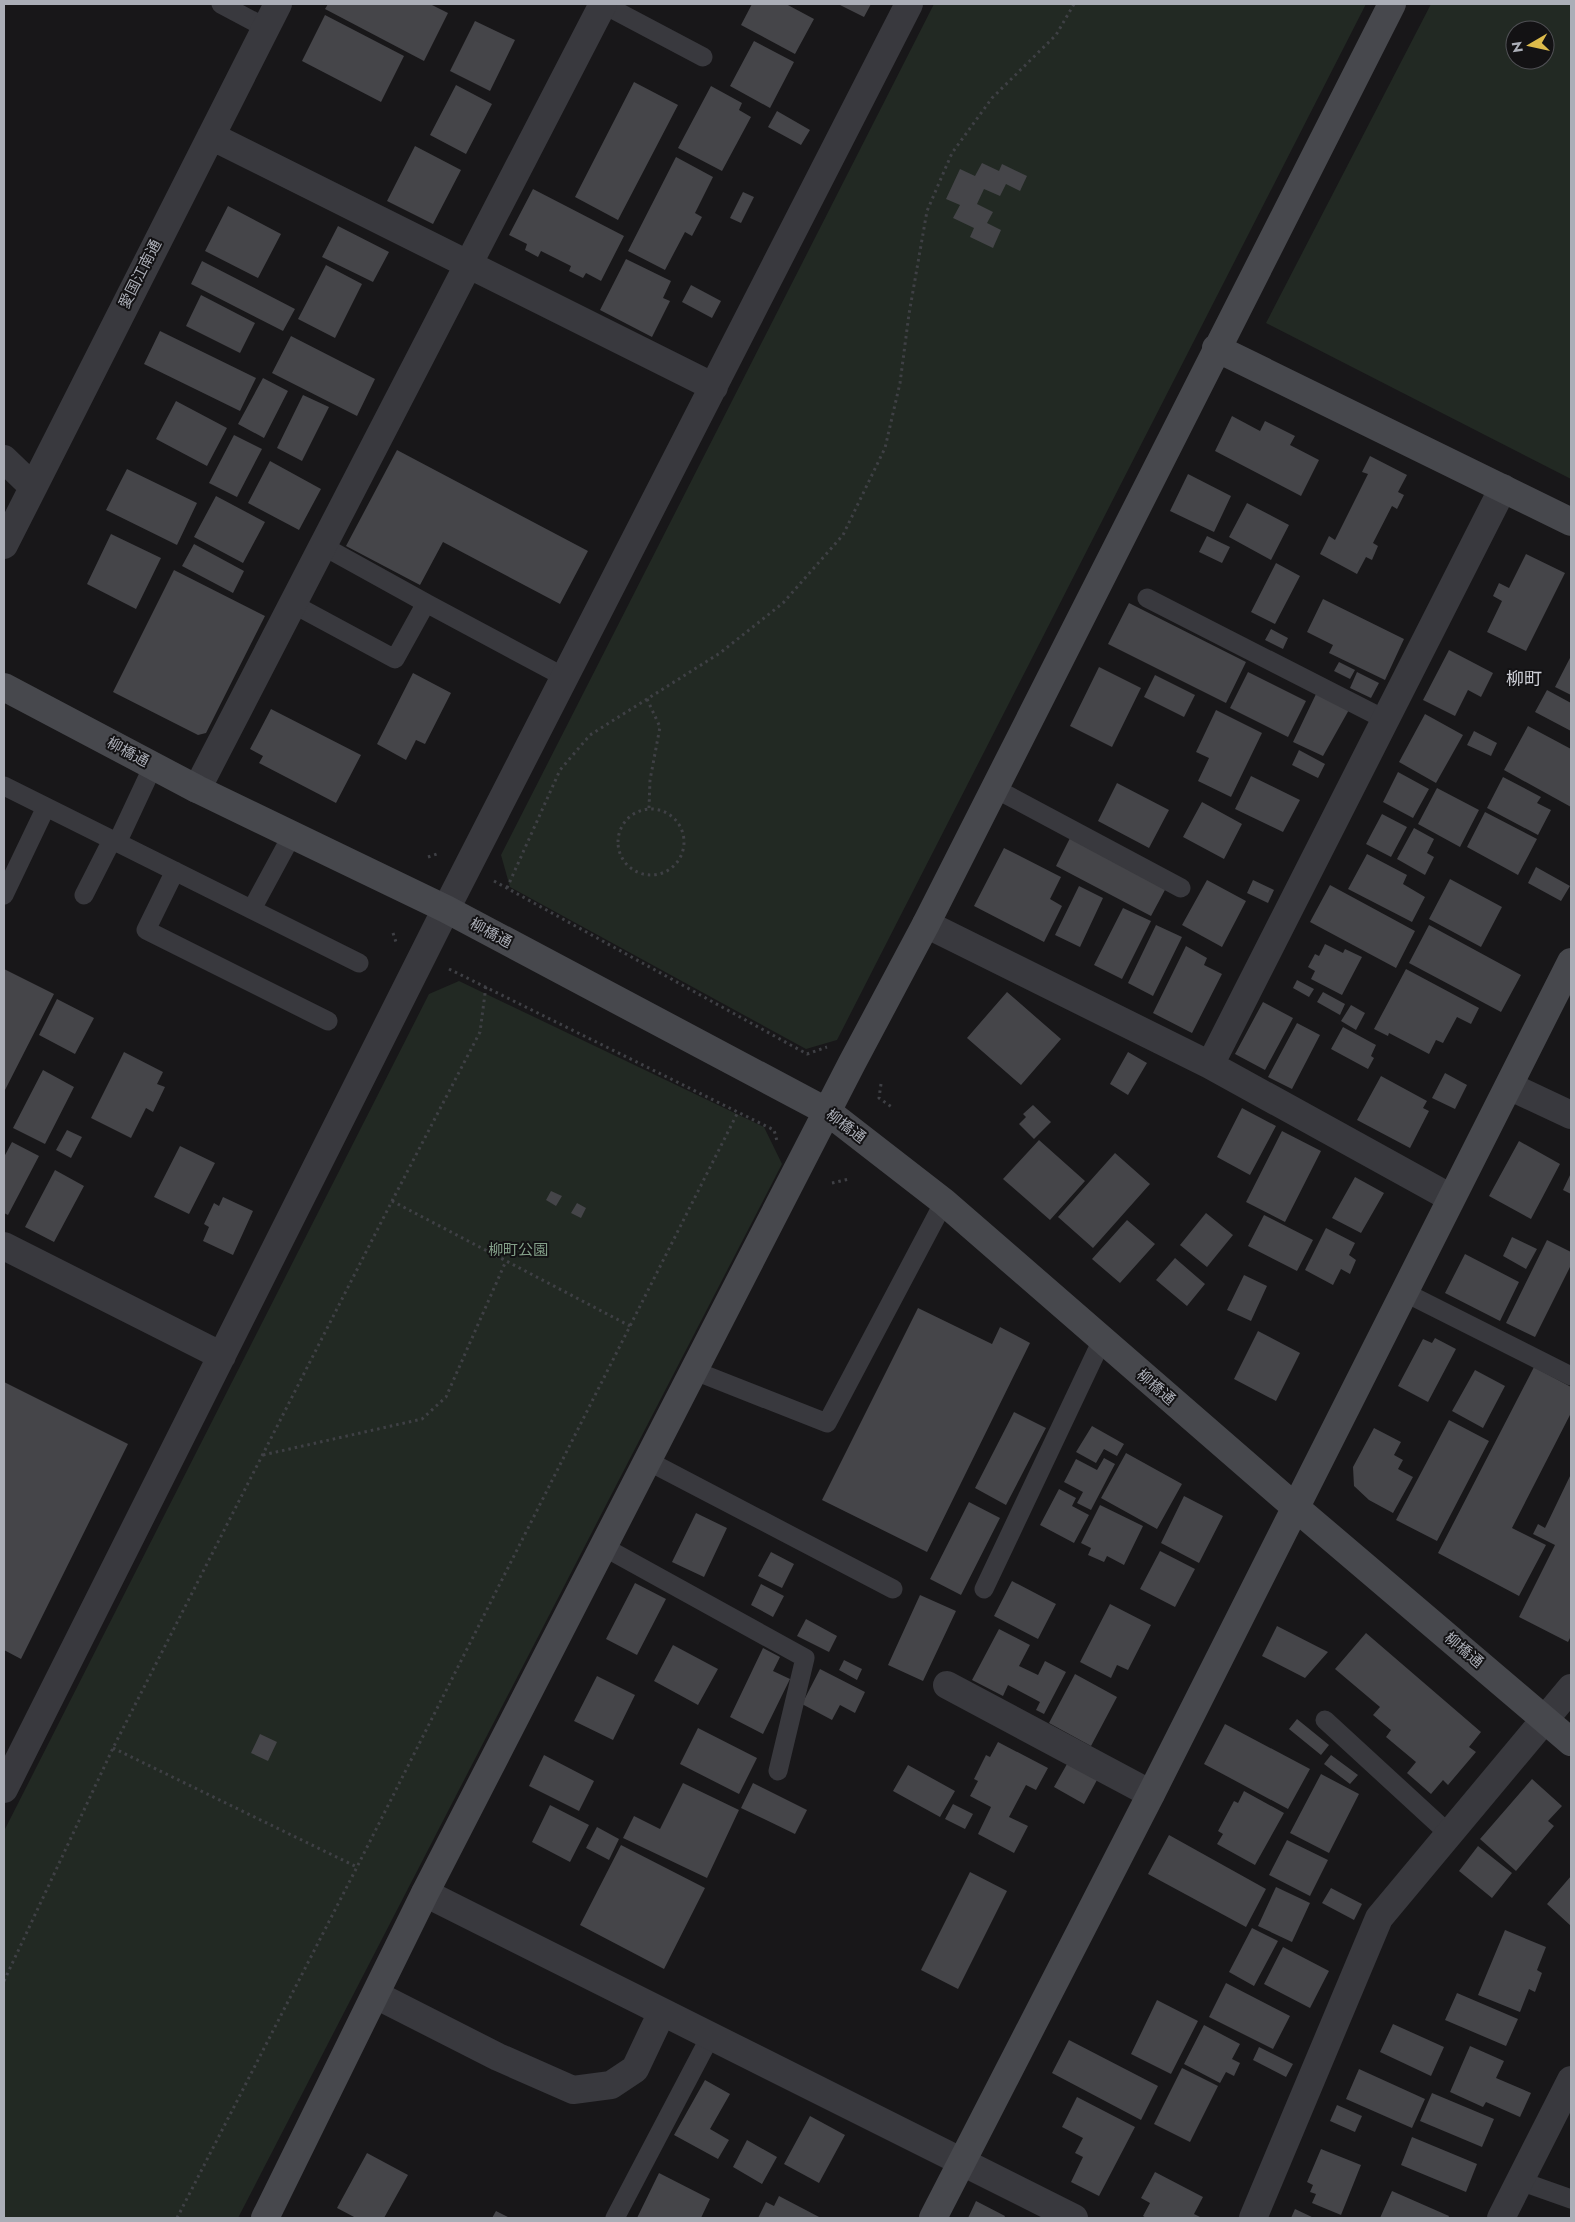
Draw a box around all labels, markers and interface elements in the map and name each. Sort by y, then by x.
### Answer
north arrow [1505,20,1555,70]
text: N [1506,40,1528,54]
street label: 愛国江南通 [113,236,167,312]
district label: 柳町 [1506,666,1542,692]
street label: 柳橋通 [103,732,153,772]
street label: 柳橋通 [466,913,516,953]
street label: 柳橋通 [821,1104,871,1148]
park label: 柳町公園 [488,1239,548,1261]
street label: 柳橋通 [1132,1364,1180,1410]
street label: 柳橋通 [1440,1627,1488,1673]

